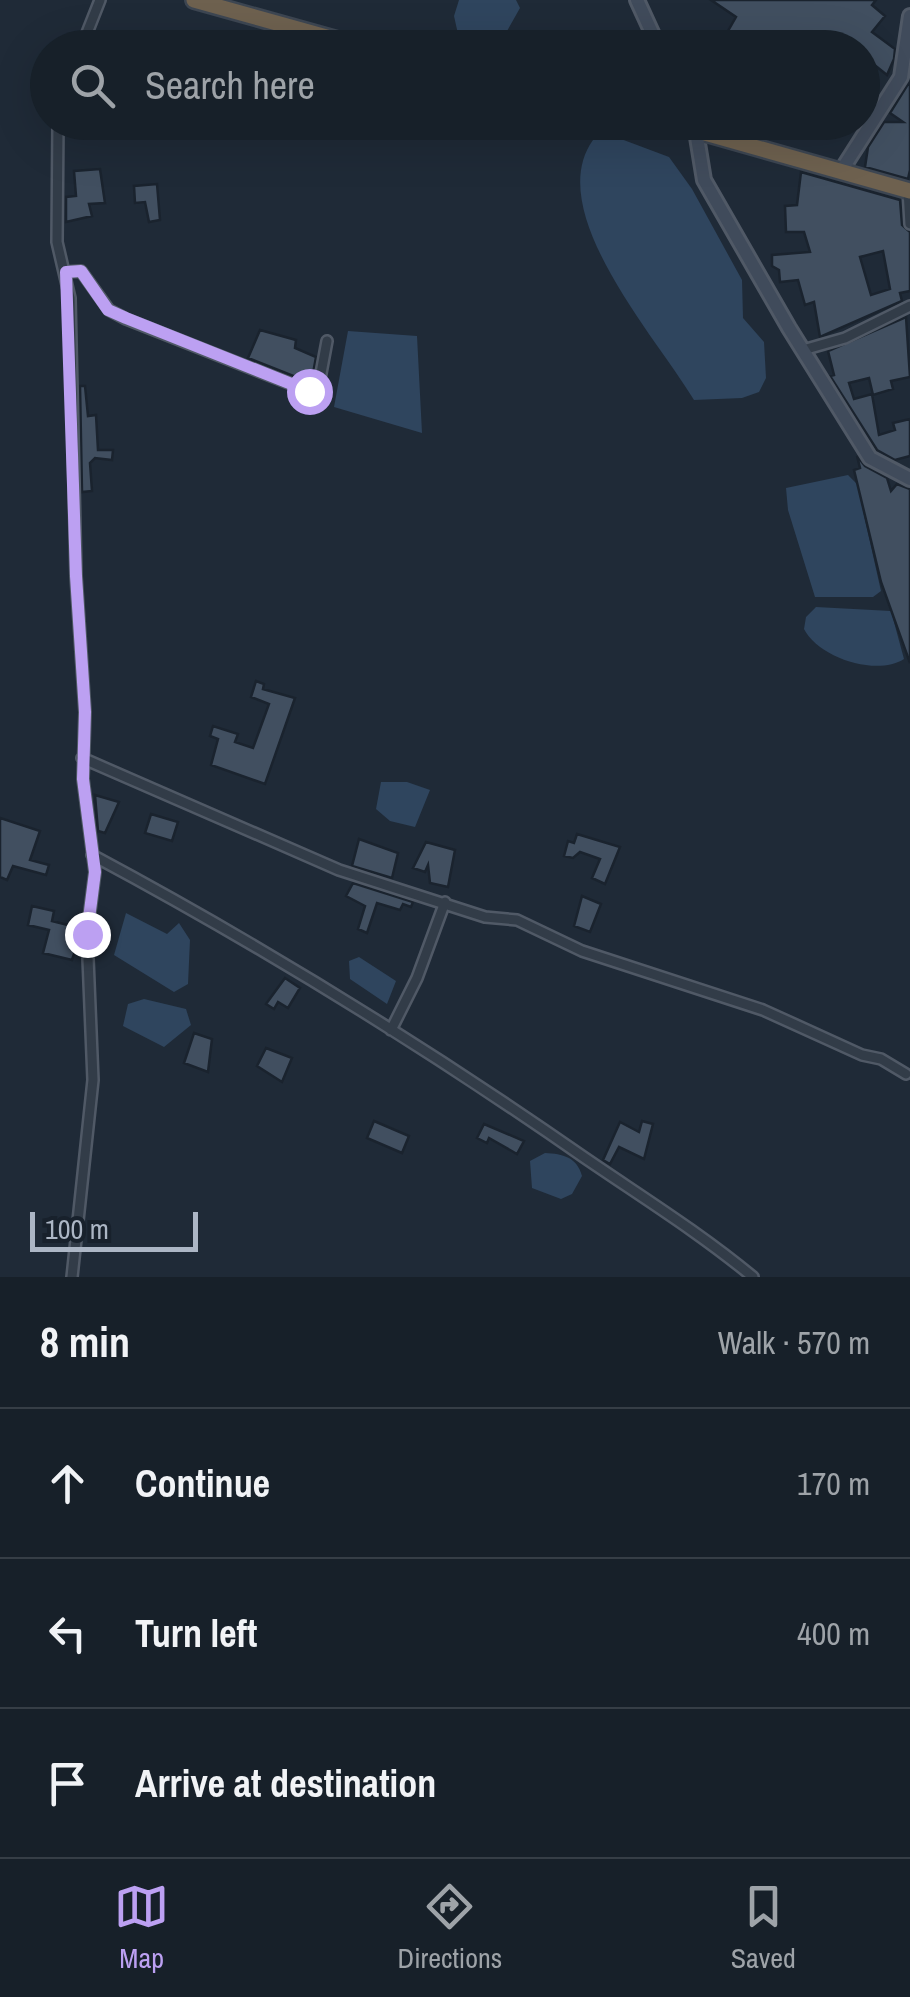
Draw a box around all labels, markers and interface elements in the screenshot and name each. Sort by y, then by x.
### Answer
search box [30,30,880,140]
icon: search [65,58,120,113]
text: Search here [145,60,315,111]
route start [287,369,333,415]
route end [65,912,111,958]
scale bar [30,1207,198,1252]
text: 100 m [45,1210,109,1248]
text: 8 min [40,1314,130,1370]
text: Walk · 570 m [718,1321,870,1364]
icon: ahead [40,1456,95,1511]
text: Continue [135,1458,270,1509]
text: 170 m [797,1462,870,1505]
icon: left [40,1606,95,1661]
text: Turn left [135,1608,257,1659]
text: 400 m [797,1612,870,1655]
icon: arrive [40,1756,95,1811]
text: Arrive at destination [135,1758,436,1809]
tab: Map [114,1879,169,1977]
tab: Directions [398,1879,502,1977]
tab: Saved [731,1879,796,1977]

